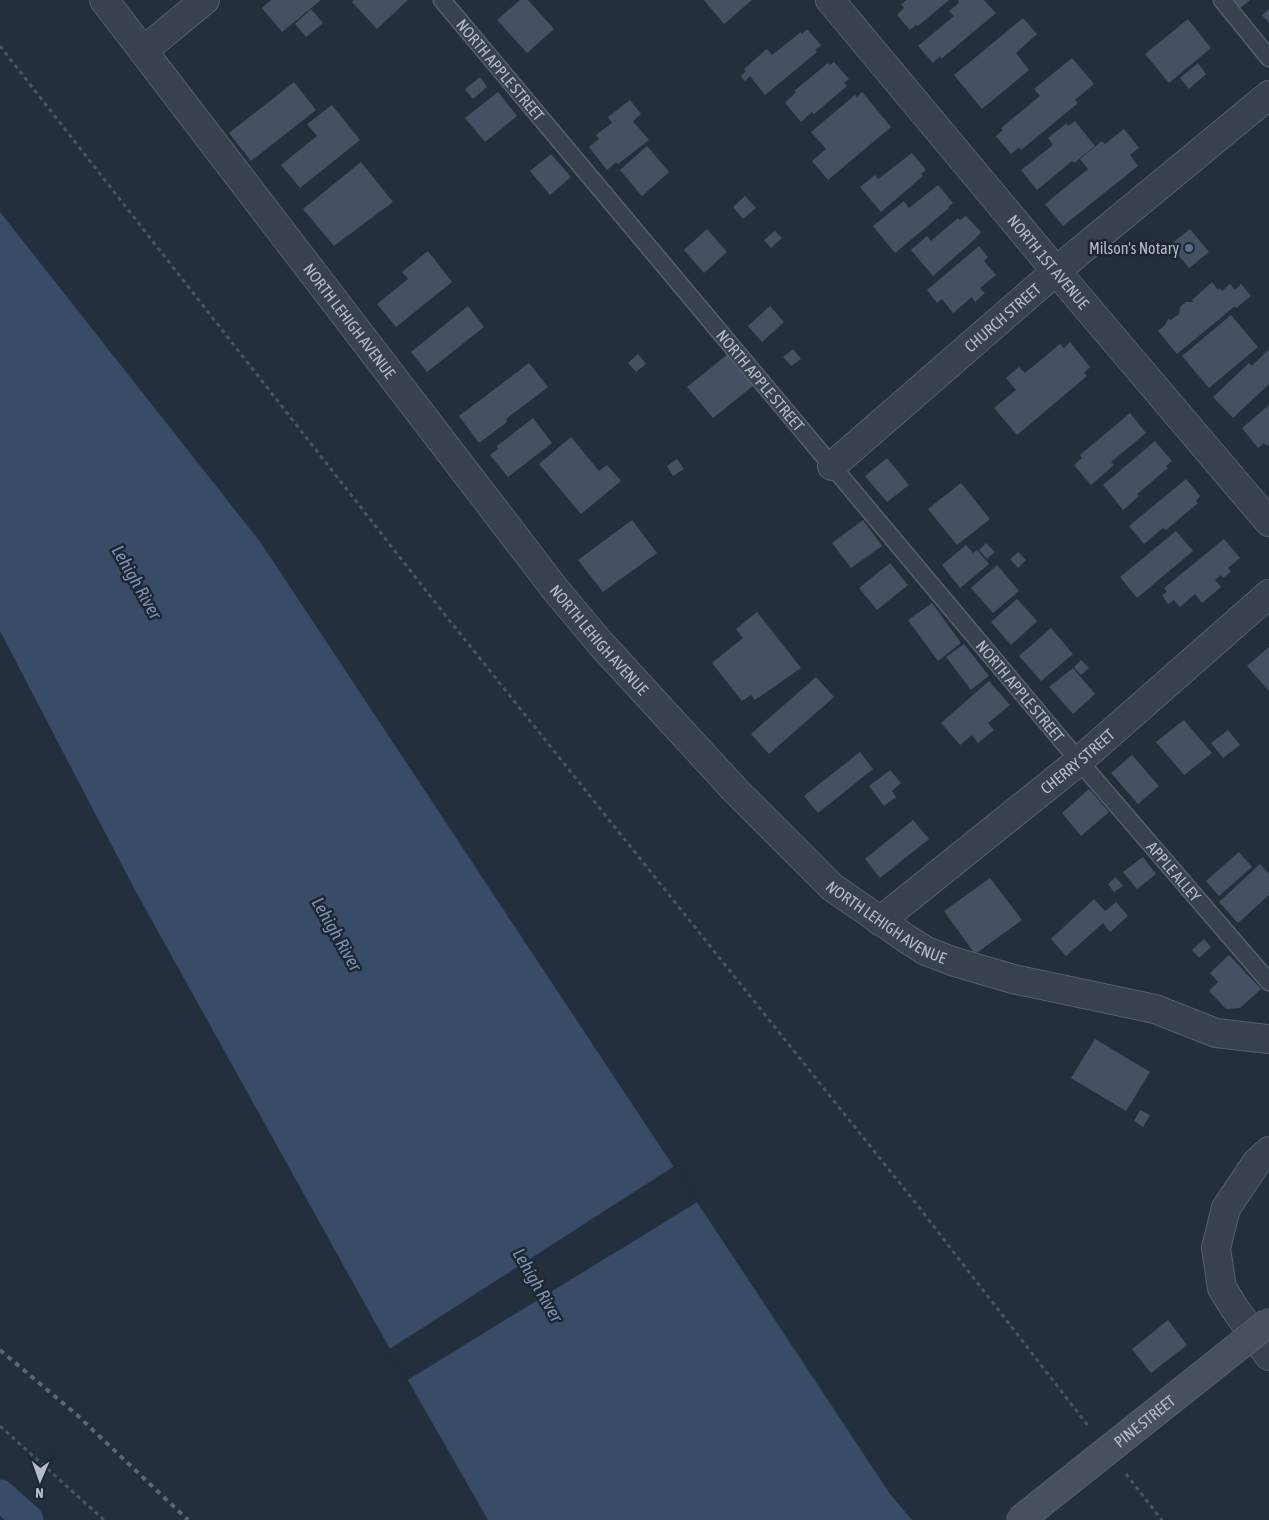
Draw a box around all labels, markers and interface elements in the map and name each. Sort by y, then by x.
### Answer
street label: NORTH APPLE STREET [453,15,548,124]
street label: NORTH 1ST AVENUE [1004,211,1093,312]
place label: Milson's Notary [1089,239,1179,258]
marker: Milson's Notary [1183,242,1195,254]
street label: NORTH LEHIGH AVENUE [300,260,399,382]
street label: CHURCH STREET [961,280,1044,356]
street label: NORTH APPLE STREET [713,326,808,435]
water label: Lehigh River [108,541,167,623]
street label: NORTH LEHIGH AVENUE [546,581,652,698]
street label: NORTH APPLE STREET [973,637,1068,745]
street label: CHERRY STREET [1037,725,1118,797]
street label: APPLE ALLEY [1143,838,1205,906]
street label: NORTH LEHIGH AVENUE [822,877,949,967]
water label: Lehigh River [308,893,367,975]
water label: Lehigh River [509,1244,568,1326]
street label: PINE STREET [1110,1391,1179,1451]
north arrow [15,1455,65,1505]
text: N [35,1485,44,1501]

